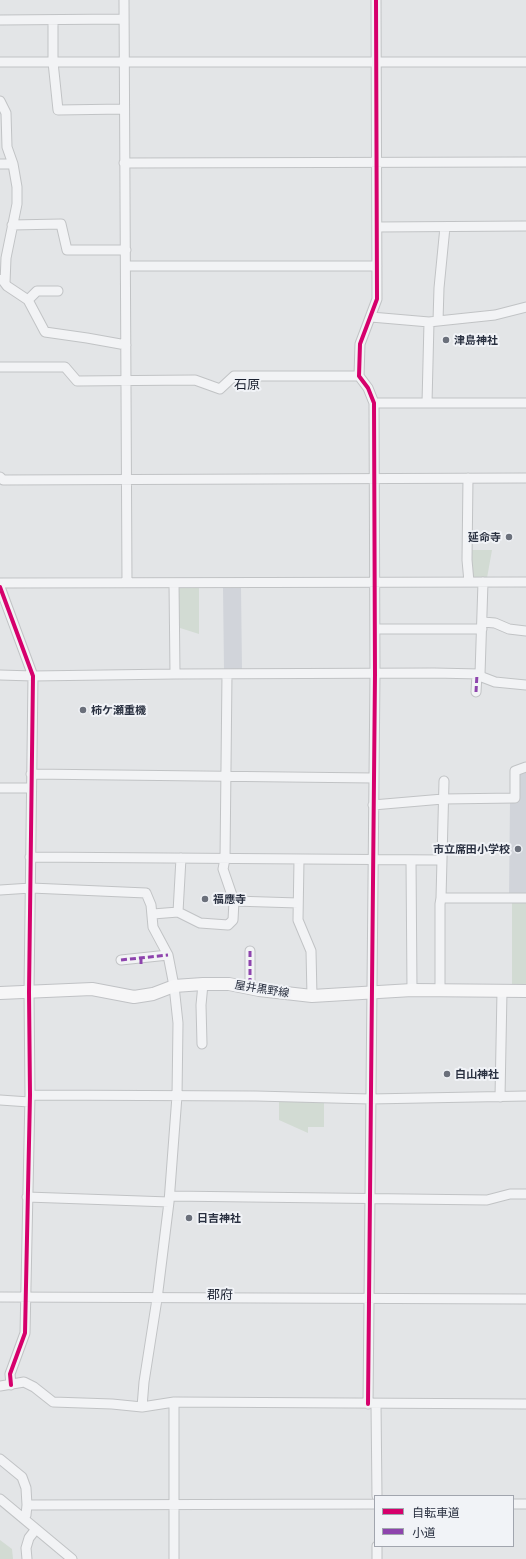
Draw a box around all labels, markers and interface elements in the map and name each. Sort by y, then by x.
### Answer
place label: 津島神社 [454,333,498,347]
marker: 津島神社 [441,335,451,345]
district label: 石原 [234,377,260,393]
place label: 延命寺 [468,530,501,544]
marker: 延命寺 [504,532,514,542]
place label: 柿ケ瀬重機 [91,703,146,717]
marker: 柿ケ瀬重機 [78,705,88,715]
place label: 市立席田小学校 [433,842,510,856]
marker: 市立席田小学校 [513,844,523,854]
place label: 福應寺 [213,892,246,906]
marker: 福應寺 [200,894,210,904]
street label: 屋井黒野線 [234,978,290,1000]
place label: 白山神社 [455,1067,499,1081]
marker: 白山神社 [442,1069,452,1079]
place label: 日吉神社 [197,1211,241,1225]
marker: 日吉神社 [184,1213,194,1223]
district label: 郡府 [207,1287,233,1303]
legend [374,1495,514,1547]
text: 自転車道 [412,1505,460,1519]
text: 小道 [412,1525,436,1539]

